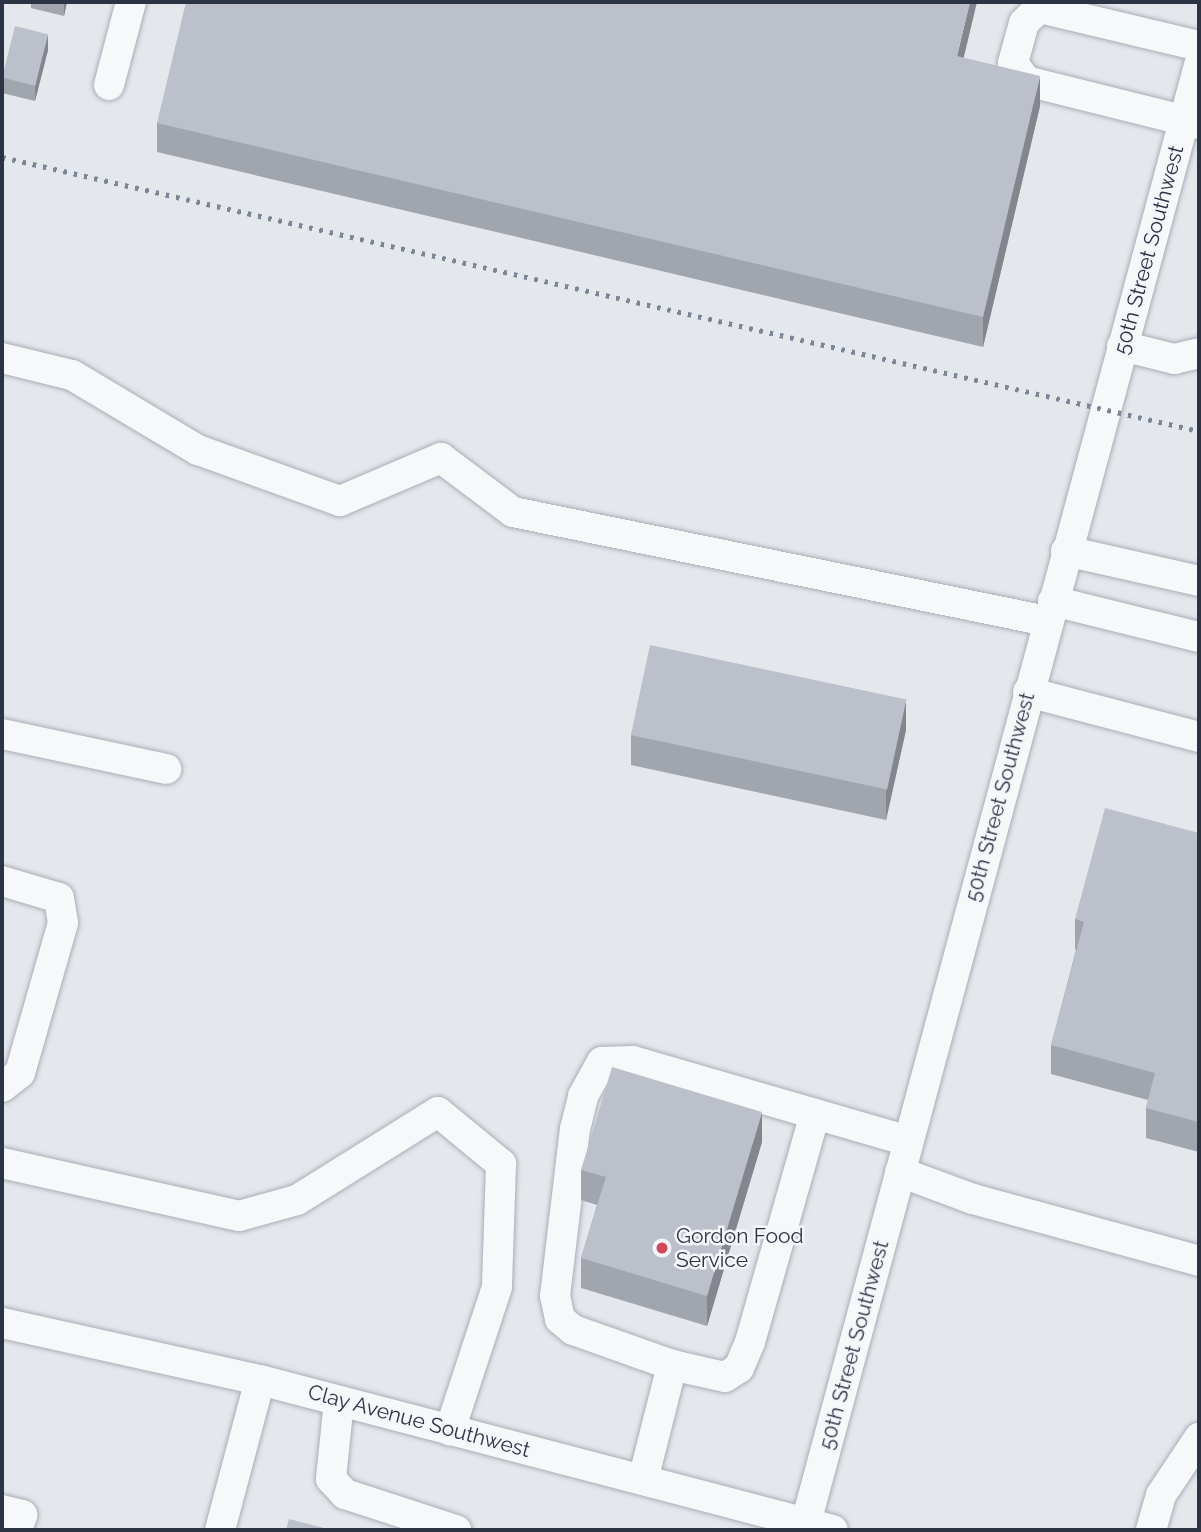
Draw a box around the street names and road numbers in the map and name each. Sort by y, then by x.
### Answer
street label: 50th Street Southwest [1109,143,1189,357]
street label: 50th Street Southwest [960,690,1040,904]
street label: 50th Street Southwest [814,1238,894,1452]
street label: Clay Avenue Southwest [305,1379,533,1463]

